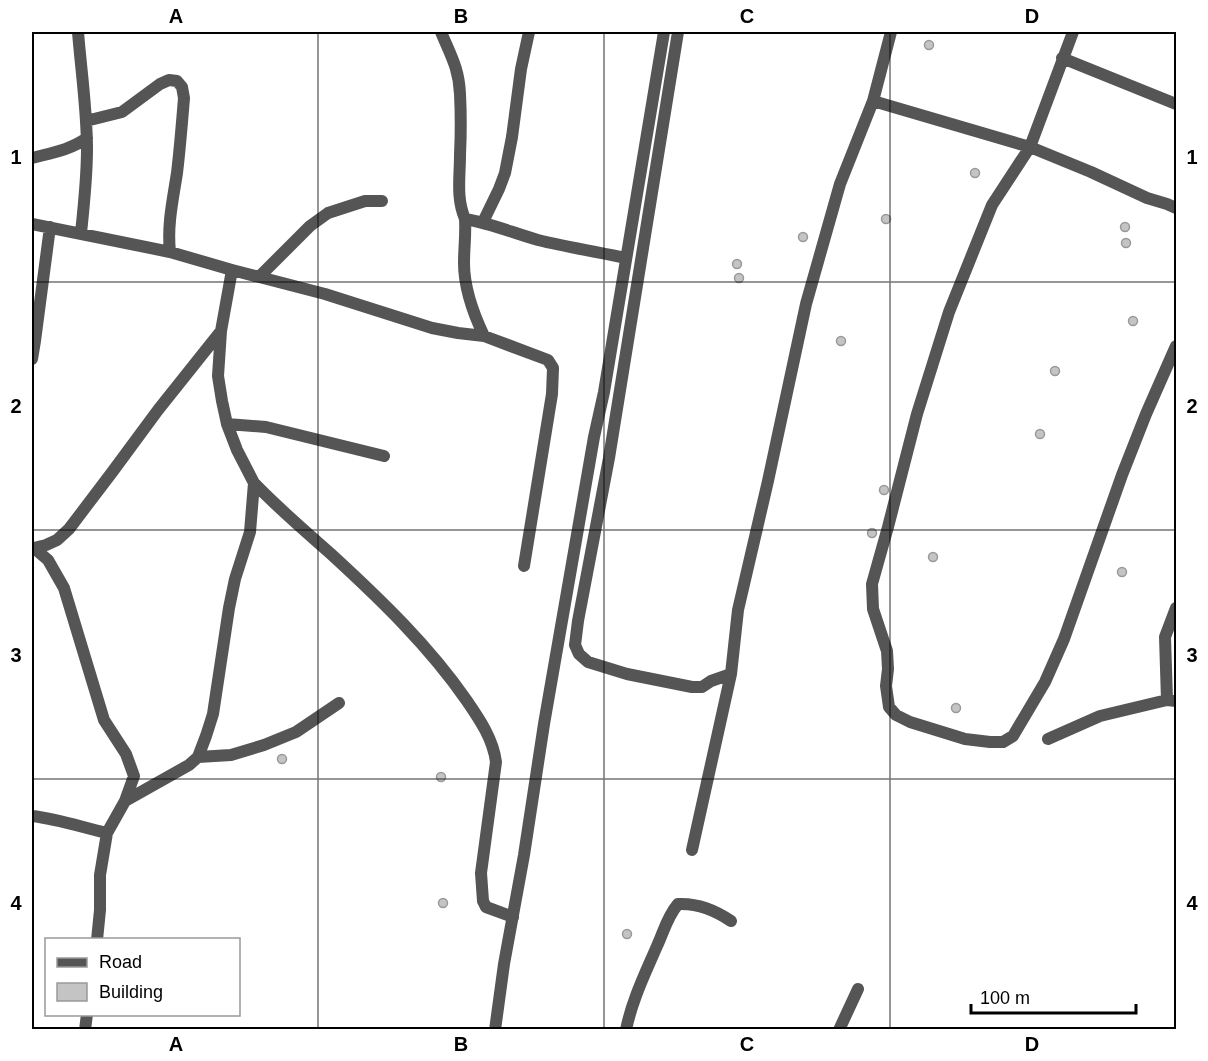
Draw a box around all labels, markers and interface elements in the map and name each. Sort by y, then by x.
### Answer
text: A [169,5,183,27]
text: B [454,5,468,27]
text: C [740,5,754,27]
text: D [1025,5,1039,27]
text: 1 [10,146,22,168]
text: 1 [1186,146,1198,168]
text: 2 [10,395,22,417]
text: 2 [1186,395,1198,417]
text: 3 [10,644,22,666]
text: 3 [1186,644,1198,666]
text: 4 [10,892,22,914]
text: 4 [1186,892,1198,914]
legend [45,938,240,1016]
text: Road [99,952,142,972]
scale bar [971,977,1136,1015]
text: Building [99,982,163,1002]
text: 100 m [980,988,1030,1008]
text: A [169,1033,183,1055]
text: B [454,1033,468,1055]
text: C [740,1033,754,1055]
text: D [1025,1033,1039,1055]

